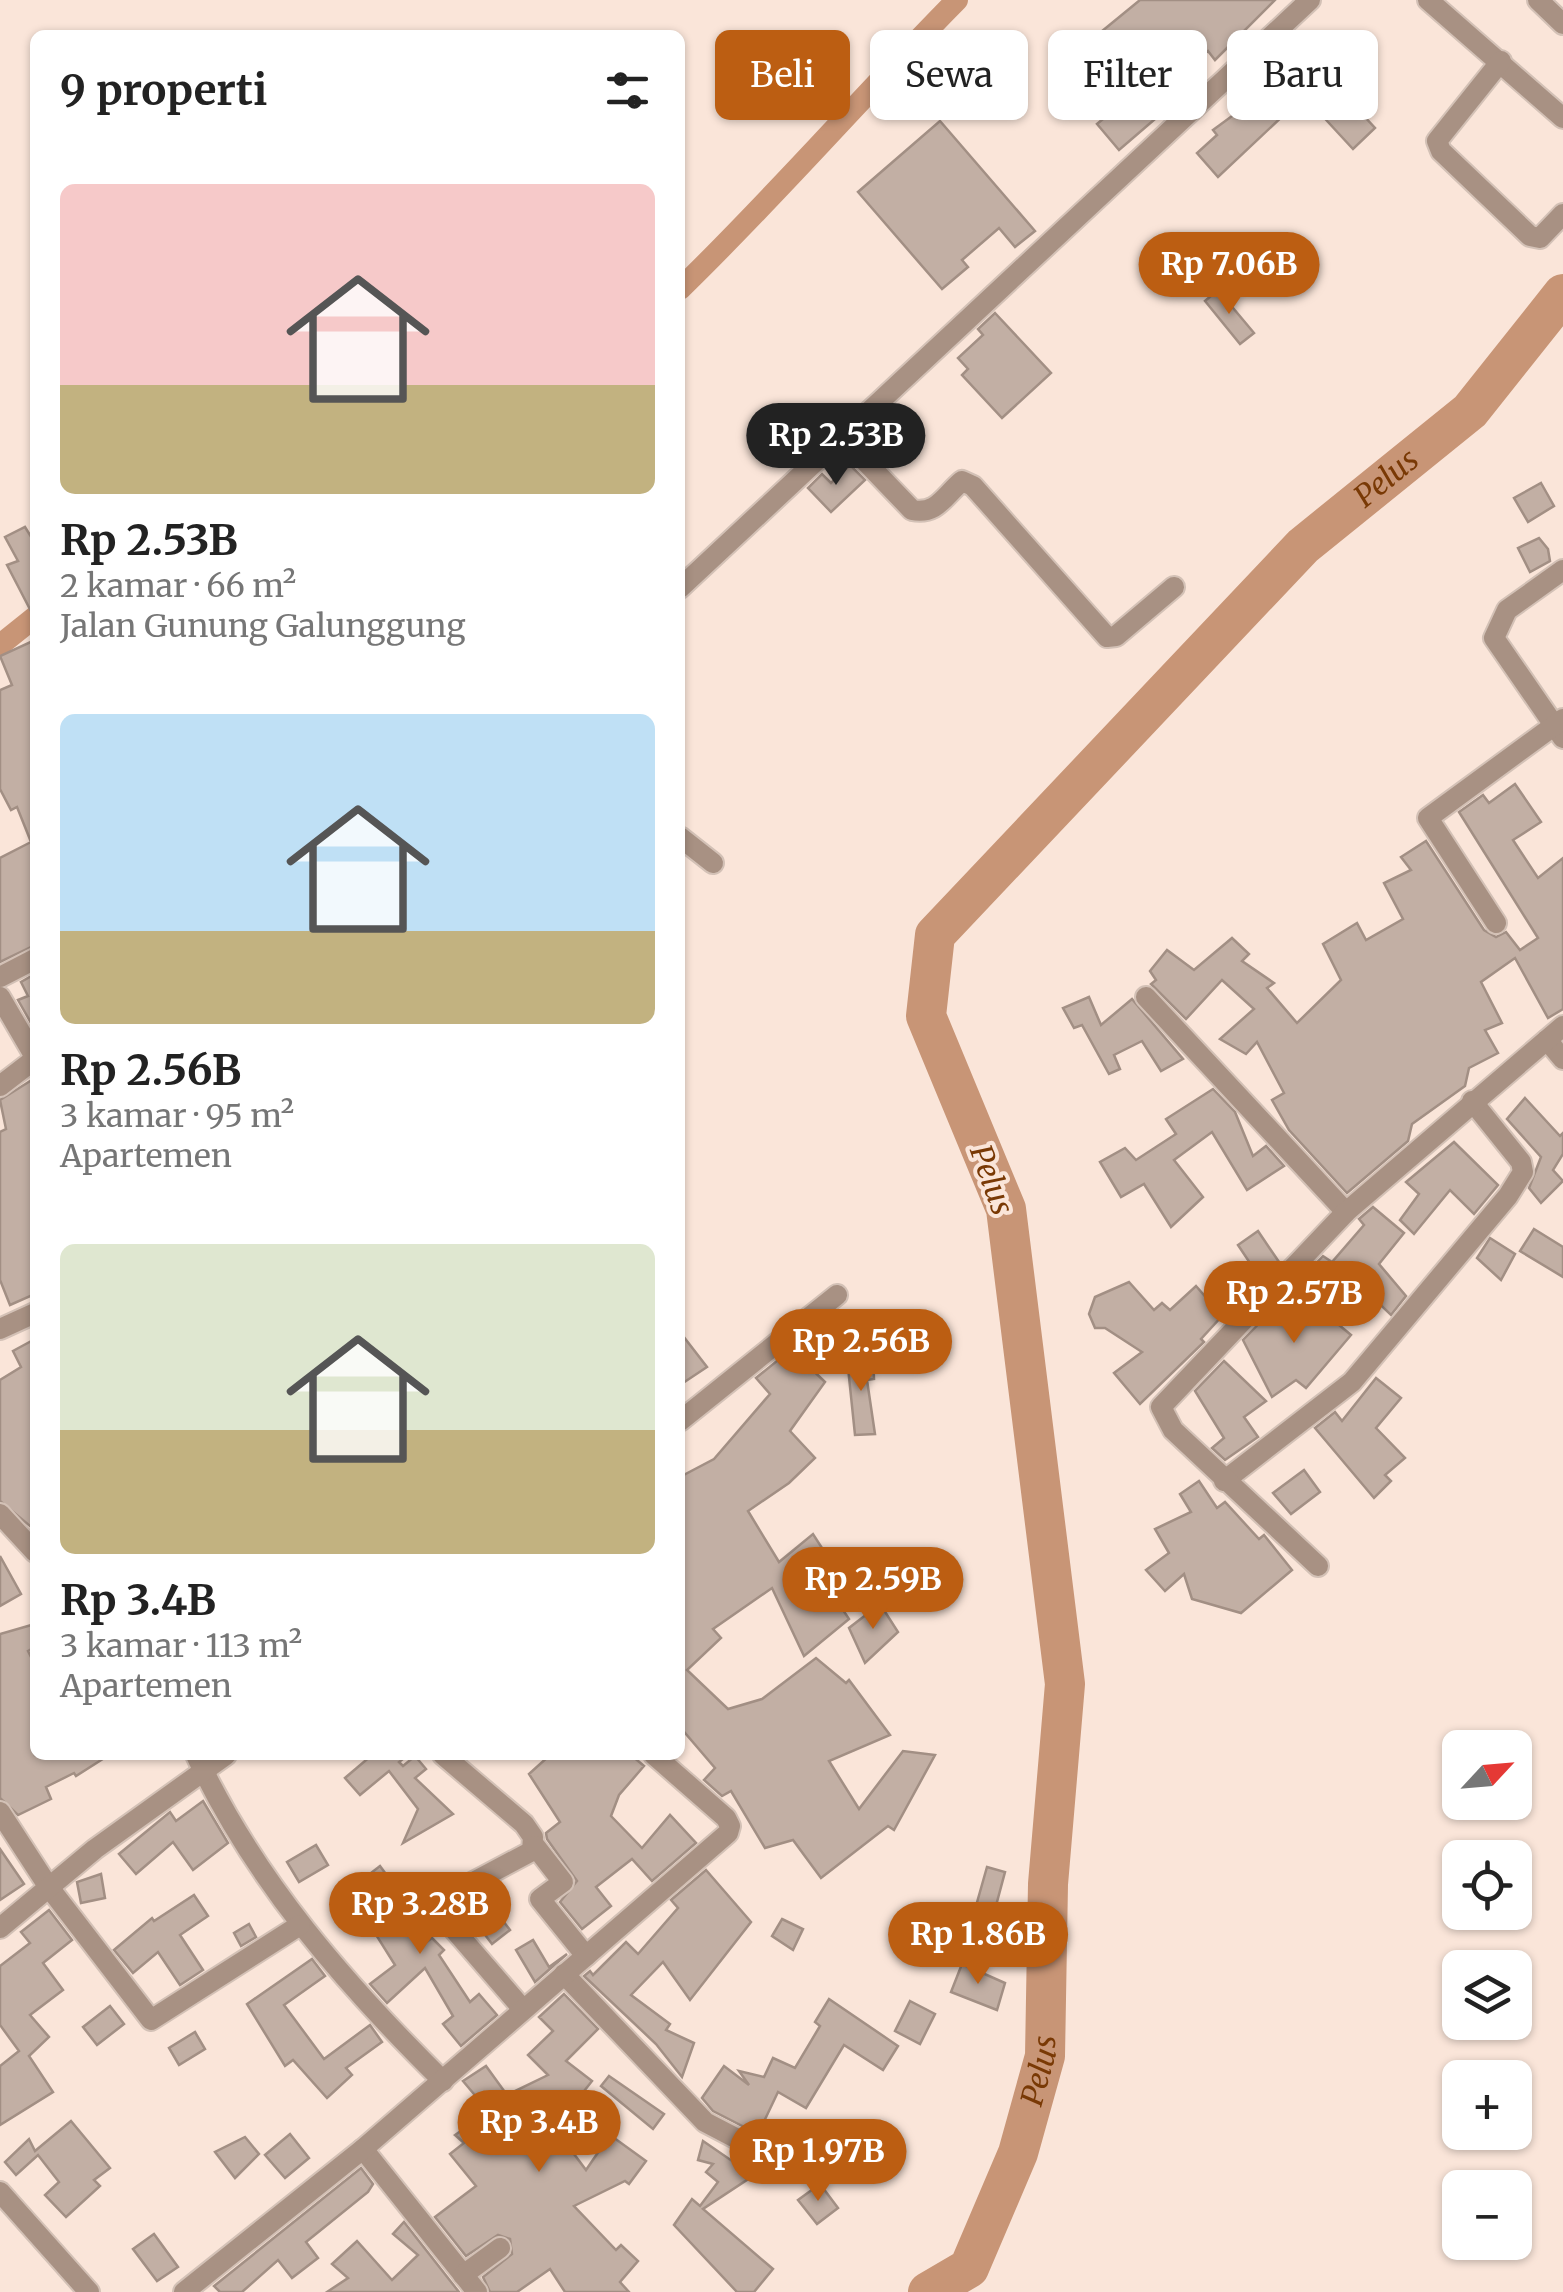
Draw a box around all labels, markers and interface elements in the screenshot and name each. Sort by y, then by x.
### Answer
chip: Beli [715,30,850,120]
chip: Sewa [870,30,1028,120]
chip: Filter [1048,30,1207,120]
chip: Baru [1227,30,1378,120]
icon: filters [600,63,655,118]
text: 9 properti [60,64,267,116]
pin: Rp 7.06B [1126,232,1332,317]
text: Rp 7.06B [1161,244,1297,284]
icon: home [268,249,448,429]
pin: Rp 2.53B [733,403,939,488]
text: Rp 2.53B [768,415,904,455]
water label: Pelus [1346,440,1426,515]
text: Rp 2.53B [60,514,238,566]
text: 2 kamar · 66 m² [60,566,296,606]
text: Jalan Gunung Galunggung [60,606,466,646]
icon: home [268,779,448,959]
text: Rp 2.56B [60,1044,241,1096]
text: 3 kamar · 95 m² [60,1096,294,1136]
text: Apartemen [60,1136,232,1176]
water label: Pelus [962,1140,1022,1220]
pin: Rp 2.57B [1191,1261,1397,1346]
text: Rp 2.57B [1226,1273,1362,1313]
icon: home [268,1309,448,1489]
pin: Rp 2.56B [758,1309,964,1394]
text: Rp 2.56B [792,1321,930,1361]
pin: Rp 2.59B [770,1547,976,1632]
text: Rp 2.59B [804,1559,942,1599]
text: Rp 3.4B [60,1574,216,1626]
text: 3 kamar · 113 m² [60,1626,302,1666]
text: Apartemen [60,1666,232,1706]
north arrow [1442,1730,1532,1820]
map controls [1442,1730,1532,2260]
button: locate [1442,1840,1532,1930]
pin: Rp 3.28B [317,1872,523,1957]
text: Rp 3.28B [351,1884,489,1924]
pin: Rp 1.86B [875,1902,1081,1987]
text: Rp 1.86B [910,1914,1046,1954]
button: layers [1442,1950,1532,2040]
water label: Pelus [1012,2035,1064,2110]
button: + [1442,2060,1532,2150]
pin: Rp 3.4B [447,2090,631,2175]
text: Rp 3.4B [480,2102,598,2142]
pin: Rp 1.97B [715,2119,921,2204]
text: Rp 1.97B [751,2131,885,2171]
button: − [1442,2170,1532,2260]

